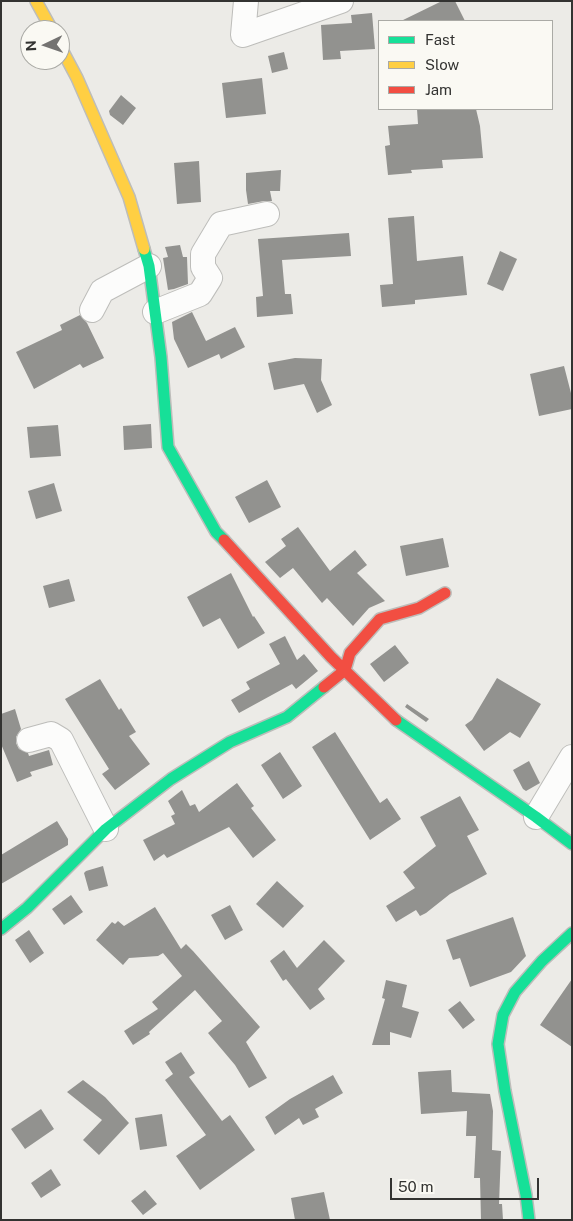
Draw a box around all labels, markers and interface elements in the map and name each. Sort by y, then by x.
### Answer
north arrow [20,20,70,70]
legend [378,20,553,110]
text: Fast [425,31,455,48]
text: N [23,40,39,52]
text: Slow [425,56,459,73]
text: Jam [425,81,452,98]
scale bar [393,1168,542,1200]
text: 50 m [398,1178,433,1195]

